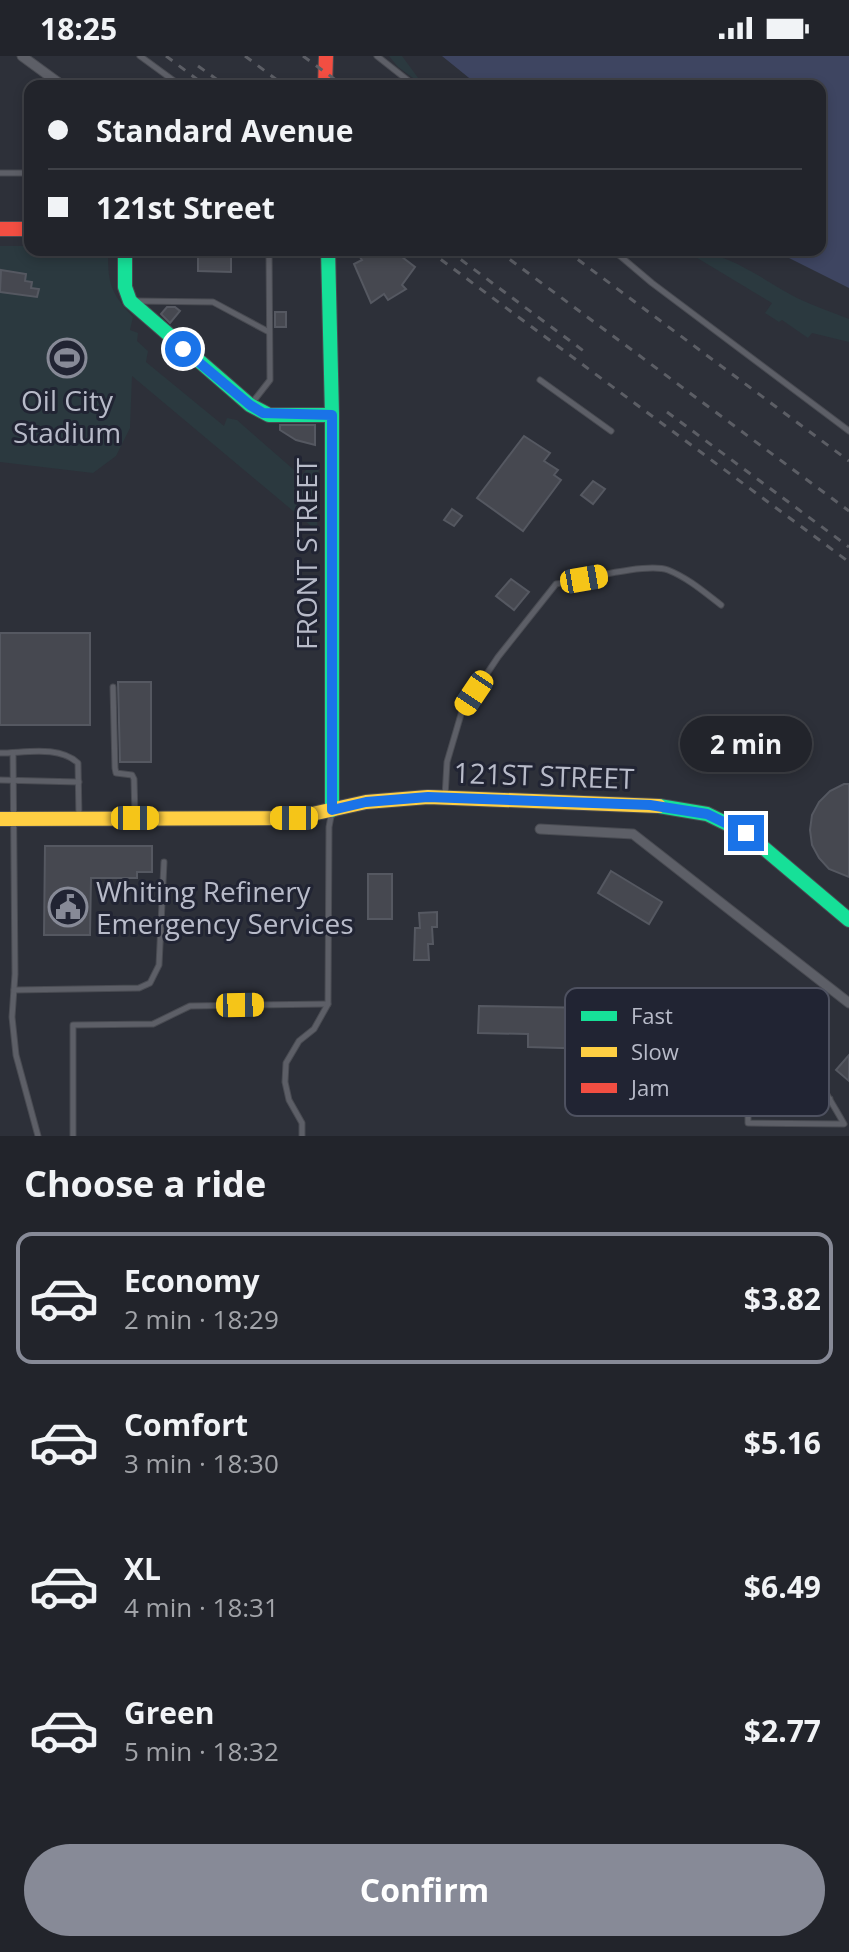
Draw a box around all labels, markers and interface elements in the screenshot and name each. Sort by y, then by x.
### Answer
text: 18:25 [40,8,117,49]
text: Standard Avenue [96,110,354,151]
text: 121st Street [96,187,275,228]
route start [165,331,201,367]
sports icon: Oil City Stadium [46,337,88,379]
place label: Oil City Stadium [13,381,121,451]
street label: FRONT STREET [287,457,325,650]
car [558,563,610,595]
car [451,666,497,720]
callout: 2 min [680,717,812,773]
text: 2 min [710,726,782,762]
street label: 121ST STREET [453,753,636,797]
car [111,806,159,830]
car [270,806,318,830]
route end [728,815,764,851]
place label: Whiting Refinery Emergency Services [96,872,354,942]
public building icon: Whiting Refinery Emergency Services [47,886,89,928]
legend [565,988,829,1116]
car [216,993,264,1017]
text: Fast [631,1000,673,1030]
text: Slow [631,1036,679,1066]
text: Jam [629,1072,670,1102]
text: Choose a ride [24,1159,266,1208]
text: Economy [124,1260,260,1301]
icon: car [28,1262,100,1334]
text: $3.82 [744,1278,821,1319]
text: 2 min · 18:29 [124,1301,279,1337]
text: Comfort [124,1404,248,1445]
icon: car [28,1406,100,1478]
text: $5.16 [744,1422,821,1463]
text: 3 min · 18:30 [124,1445,279,1481]
text: XL [124,1548,161,1589]
icon: car [28,1550,100,1622]
text: $6.49 [744,1566,821,1607]
text: 4 min · 18:31 [124,1589,279,1625]
text: Green [124,1692,215,1733]
icon: car [28,1694,100,1766]
text: $2.77 [744,1710,821,1751]
text: 5 min · 18:32 [124,1733,279,1769]
button: Confirm [24,1844,825,1936]

